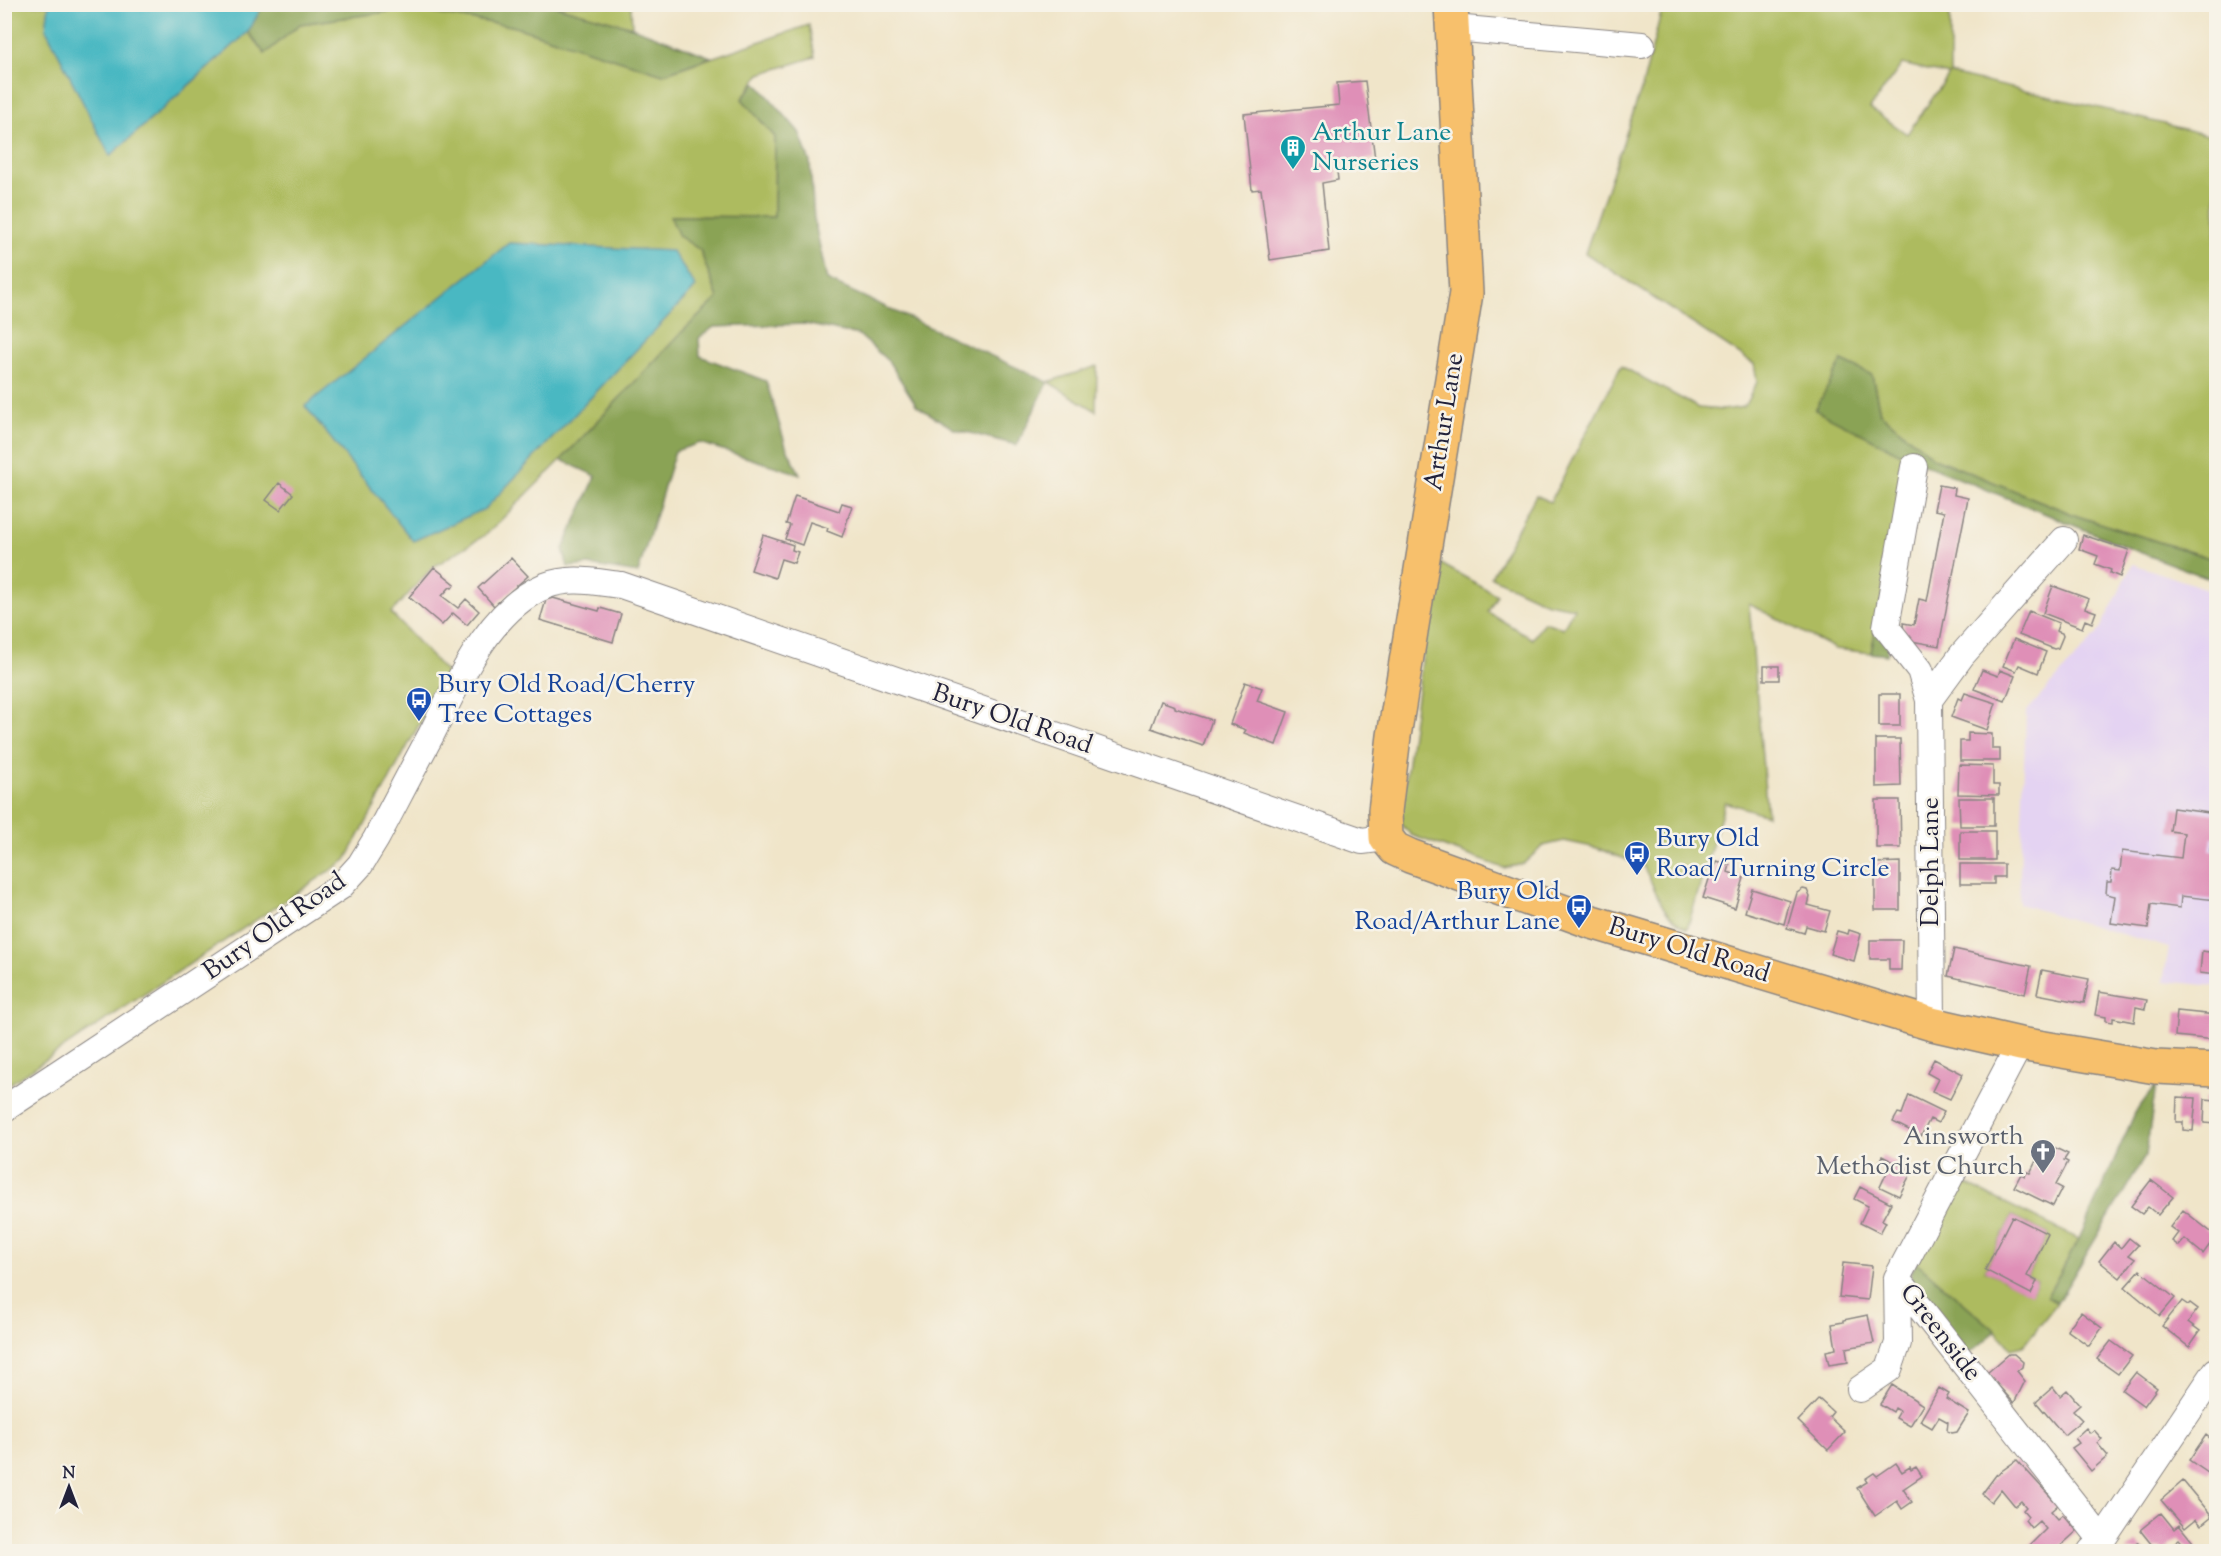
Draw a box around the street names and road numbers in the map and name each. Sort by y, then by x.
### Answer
street label: Arthur Lane [1416,350,1474,494]
street label: Bury Old Road [927,675,1097,765]
street label: Delph Lane [1913,797,1950,927]
street label: Bury Old Road [196,864,354,990]
street label: Bury Old Road [1604,909,1775,993]
street label: Greenside [1890,1276,1990,1390]

